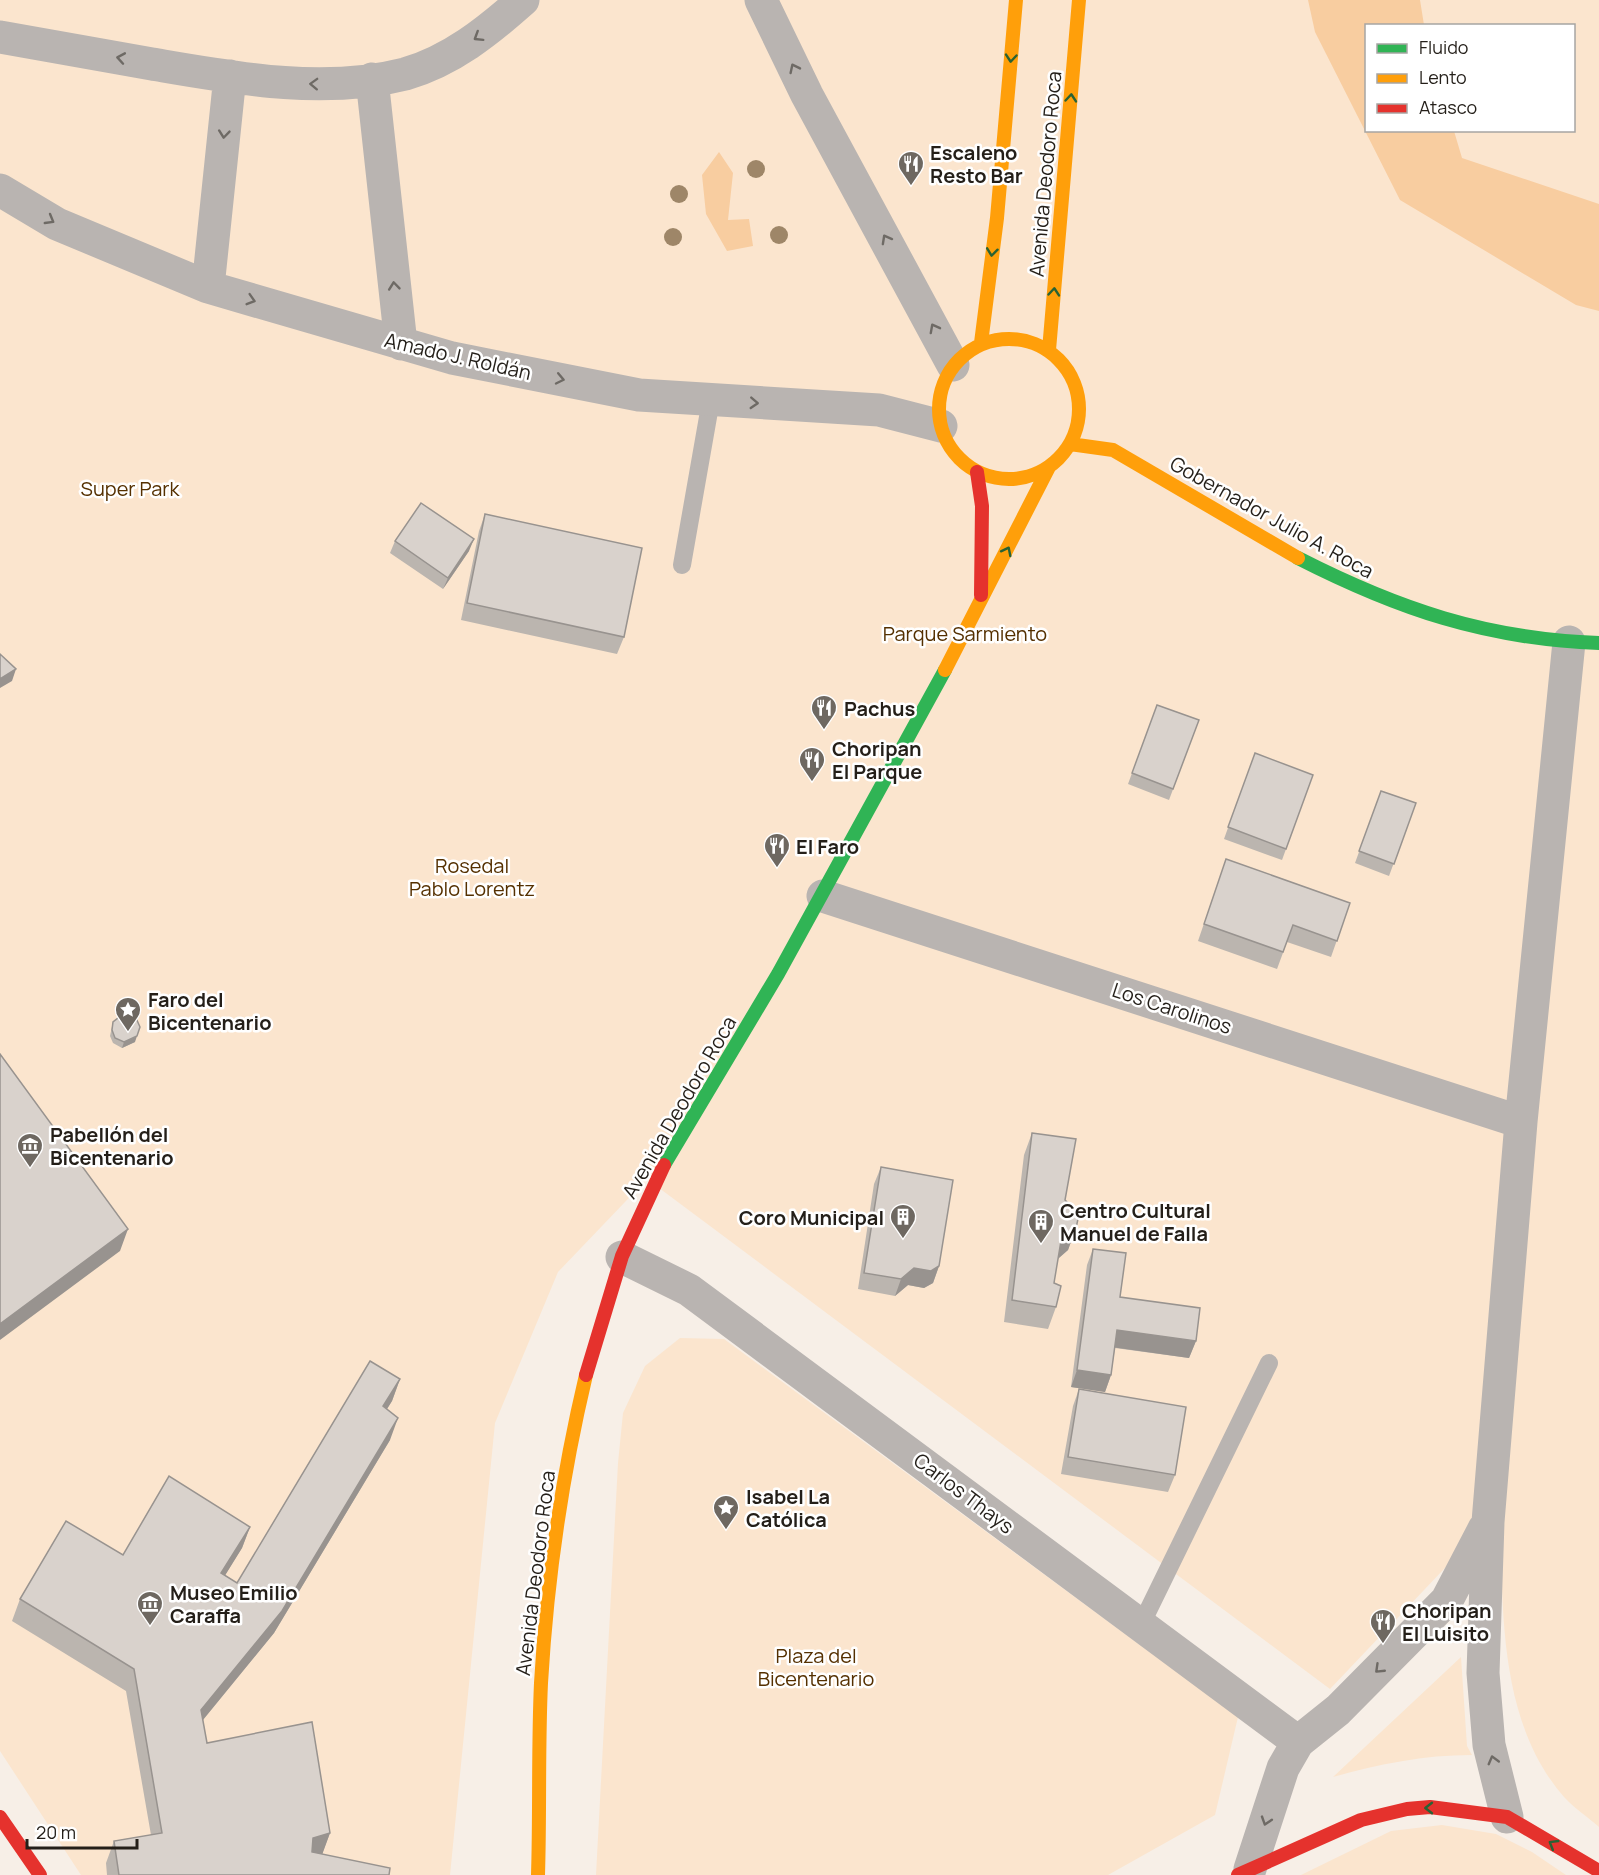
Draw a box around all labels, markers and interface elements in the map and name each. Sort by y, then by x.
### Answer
legend [1365,24,1575,132]
one-way arrow [474,30,484,42]
text: Fluido [1419,35,1468,59]
one-way arrow [116,52,126,65]
one-way arrow [1005,54,1018,63]
one-way arrow [790,63,801,74]
text: Lento [1419,65,1467,89]
street label: Avenida Deodoro Roca [1023,70,1067,278]
one-way arrow [310,78,319,91]
one-way arrow [1064,93,1077,102]
text: Atasco [1419,95,1477,119]
one-way arrow [218,129,231,138]
place label: Escaleno Resto Bar [930,139,1023,189]
restaurant icon: Escaleno Resto Bar [896,149,926,187]
one-way arrow [44,213,54,224]
one-way arrow [882,235,893,246]
one-way arrow [987,248,999,257]
one-way arrow [388,281,401,290]
one-way arrow [1047,288,1060,297]
one-way arrow [245,293,256,305]
one-way arrow [930,323,941,334]
street label: Amado J. Roldán [382,326,534,386]
one-way arrow [555,372,565,385]
one-way arrow [749,396,758,409]
street label: Gobernador Julio A. Roca [1165,450,1379,584]
park label: Super Park [81,475,180,502]
one-way arrow [1000,547,1011,557]
park label: Parque Sarmiento [883,620,1047,647]
restaurant icon: Pachus [809,693,839,731]
place label: Pachus [844,695,916,722]
place label: Choripan El Parque [832,735,922,785]
restaurant icon: Choripan El Parque [797,745,827,783]
restaurant icon: El Faro [762,831,792,869]
place label: El Faro [796,833,859,860]
park label: Rosedal Pablo Lorentz [409,852,535,902]
street label: Los Carolinos [1109,976,1235,1040]
place label: Faro del Bicentenario [148,986,272,1036]
place icon: Faro del Bicentenario [113,995,143,1033]
street label: Avenida Deodoro Roca [616,1011,742,1203]
place label: Pabellón del Bicentenario [50,1121,174,1171]
museum icon: Pabellón del Bicentenario [15,1131,45,1169]
place label: Centro Cultural Manuel de Falla [1060,1197,1211,1247]
building icon: Coro Municipal [888,1202,918,1240]
place label: Coro Municipal [739,1204,884,1231]
building icon: Centro Cultural Manuel de Falla [1026,1207,1056,1245]
street label: Carlos Thays [908,1446,1020,1540]
street label: Avenida Deodoro Roca [509,1469,561,1677]
place label: Isabel La Católica [746,1483,830,1533]
place icon: Isabel La Católica [711,1493,741,1531]
place label: Museo Emilio Caraffa [170,1579,298,1629]
museum icon: Museo Emilio Caraffa [135,1589,165,1627]
place label: Choripan El Luisito [1402,1597,1492,1647]
restaurant icon: Choripan El Luisito [1368,1607,1398,1645]
park label: Plaza del Bicentenario [758,1642,875,1692]
one-way arrow [1376,1662,1386,1673]
one-way arrow [1487,1755,1500,1765]
one-way arrow [1424,1802,1433,1814]
scale bar [27,1812,136,1850]
one-way arrow [1261,1815,1273,1826]
text: 20 m [36,1820,76,1844]
one-way arrow [1549,1840,1559,1851]

